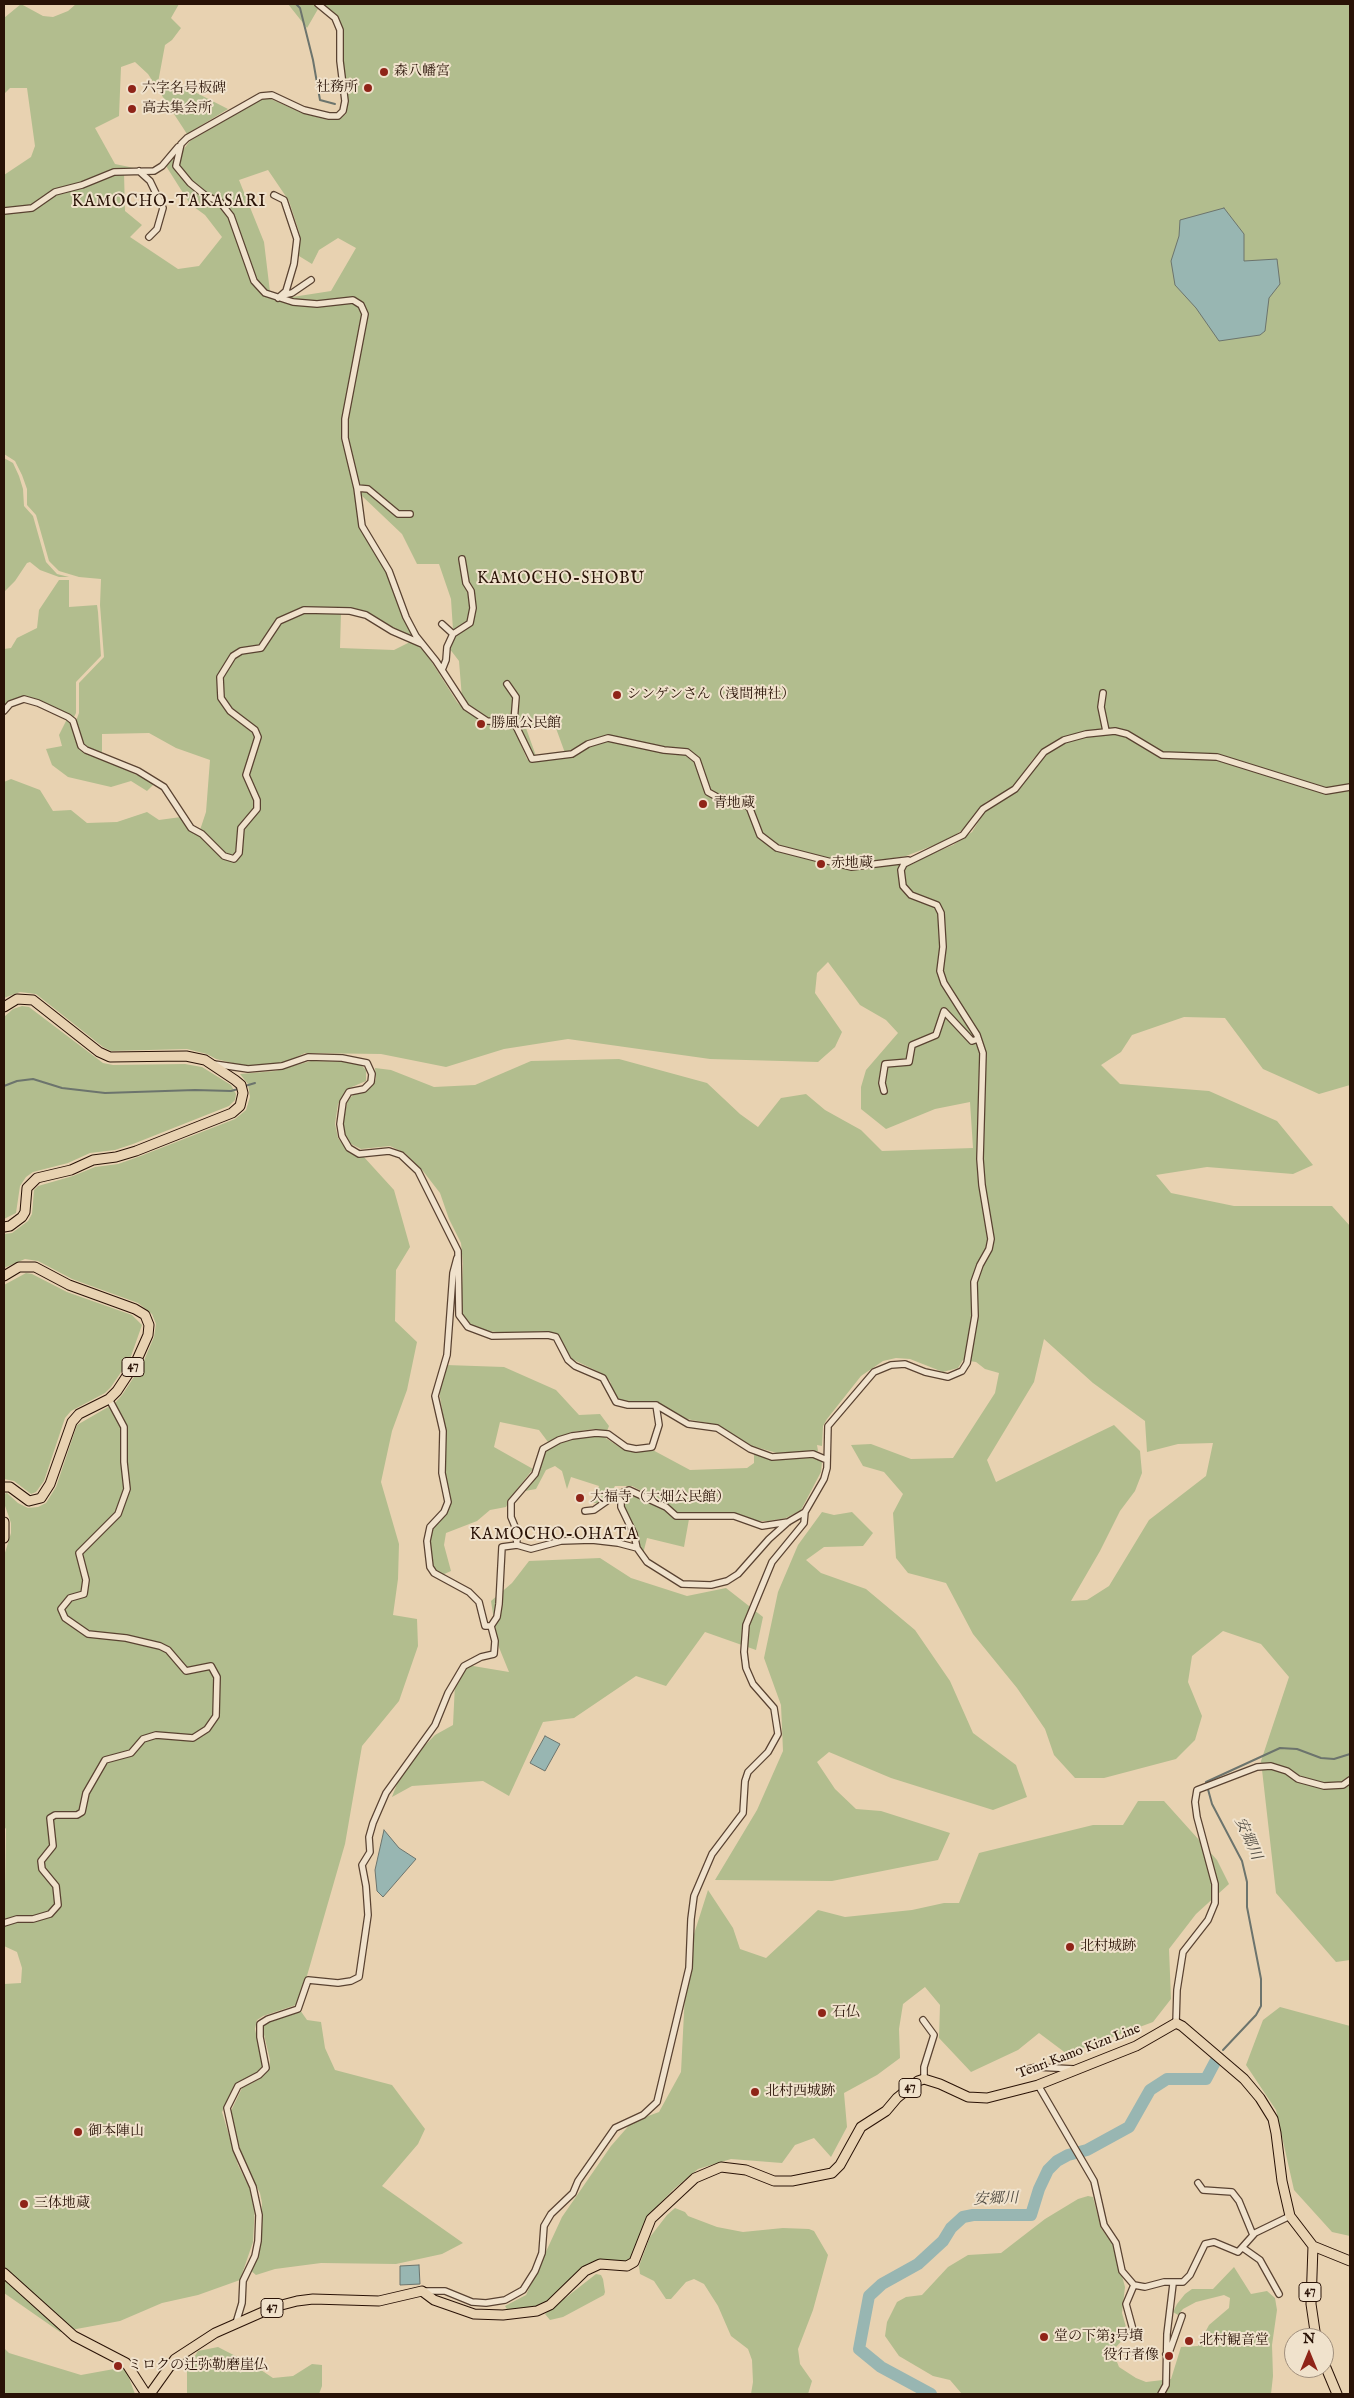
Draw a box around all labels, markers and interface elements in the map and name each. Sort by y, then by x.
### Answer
place label: 森八幡宮 [394,64,450,80]
marker: 森八幡宮 [378,66,390,78]
place label: 社務所 [316,80,358,96]
place label: 六字名号板碑 [142,81,226,97]
marker: 社務所 [362,82,374,94]
marker: 六字名号板碑 [126,83,138,95]
place label: 高去集会所 [142,101,212,117]
marker: 高去集会所 [126,103,138,115]
district label: KAMOCHO-TAKASARI [70,193,268,213]
district label: KAMOCHO-SHOBU [475,570,647,590]
place label: シンゲンさん（浅間神社） [627,687,795,703]
marker: シンゲンさん（浅間神社） [611,689,623,701]
place label: 勝風公民館 [491,716,561,732]
marker: 勝風公民館 [475,718,487,730]
place label: 青地蔵 [713,796,755,812]
marker: 青地蔵 [697,798,709,810]
place label: 赤地蔵 [831,856,873,872]
marker: 赤地蔵 [815,858,827,870]
road number: 47 [122,1358,144,1376]
place label: 大福寺（大畑公民館） [590,1490,730,1506]
marker: 大福寺（大畑公民館） [574,1492,586,1504]
district label: KAMOCHO-OHATA [468,1526,640,1546]
water label: 安郷川 [1230,1815,1264,1863]
place label: 北村城跡 [1080,1939,1136,1955]
marker: 北村城跡 [1064,1941,1076,1953]
place label: 石仏 [832,2005,860,2021]
marker: 石仏 [816,2007,828,2019]
street label: Tenri Kamo Kizu Line [1015,2021,1143,2083]
road number: 47 [899,2078,921,2098]
place label: 北村西城跡 [765,2084,835,2100]
marker: 北村西城跡 [749,2086,761,2098]
place label: 御本陣山 [88,2124,144,2140]
marker: 御本陣山 [72,2126,84,2138]
water label: 安郷川 [973,2190,1019,2210]
place label: 三体地蔵 [34,2196,90,2212]
marker: 三体地蔵 [18,2198,30,2210]
road number: 47 [1299,2282,1321,2302]
road number: 47 [261,2298,283,2318]
north arrow [1284,2328,1334,2378]
place label: 堂の下第3号墳 [1054,2329,1143,2345]
text: N [1303,2330,1315,2348]
marker: 堂の下第3号墳 [1038,2331,1050,2343]
place label: 北村観音堂 [1199,2333,1269,2349]
marker: 北村観音堂 [1183,2335,1195,2347]
place label: 役行者像 [1103,2348,1159,2364]
marker: 役行者像 [1163,2350,1175,2362]
place label: ミロクの辻弥勒磨崖仏 [128,2358,268,2374]
marker: ミロクの辻弥勒磨崖仏 [112,2360,124,2372]

